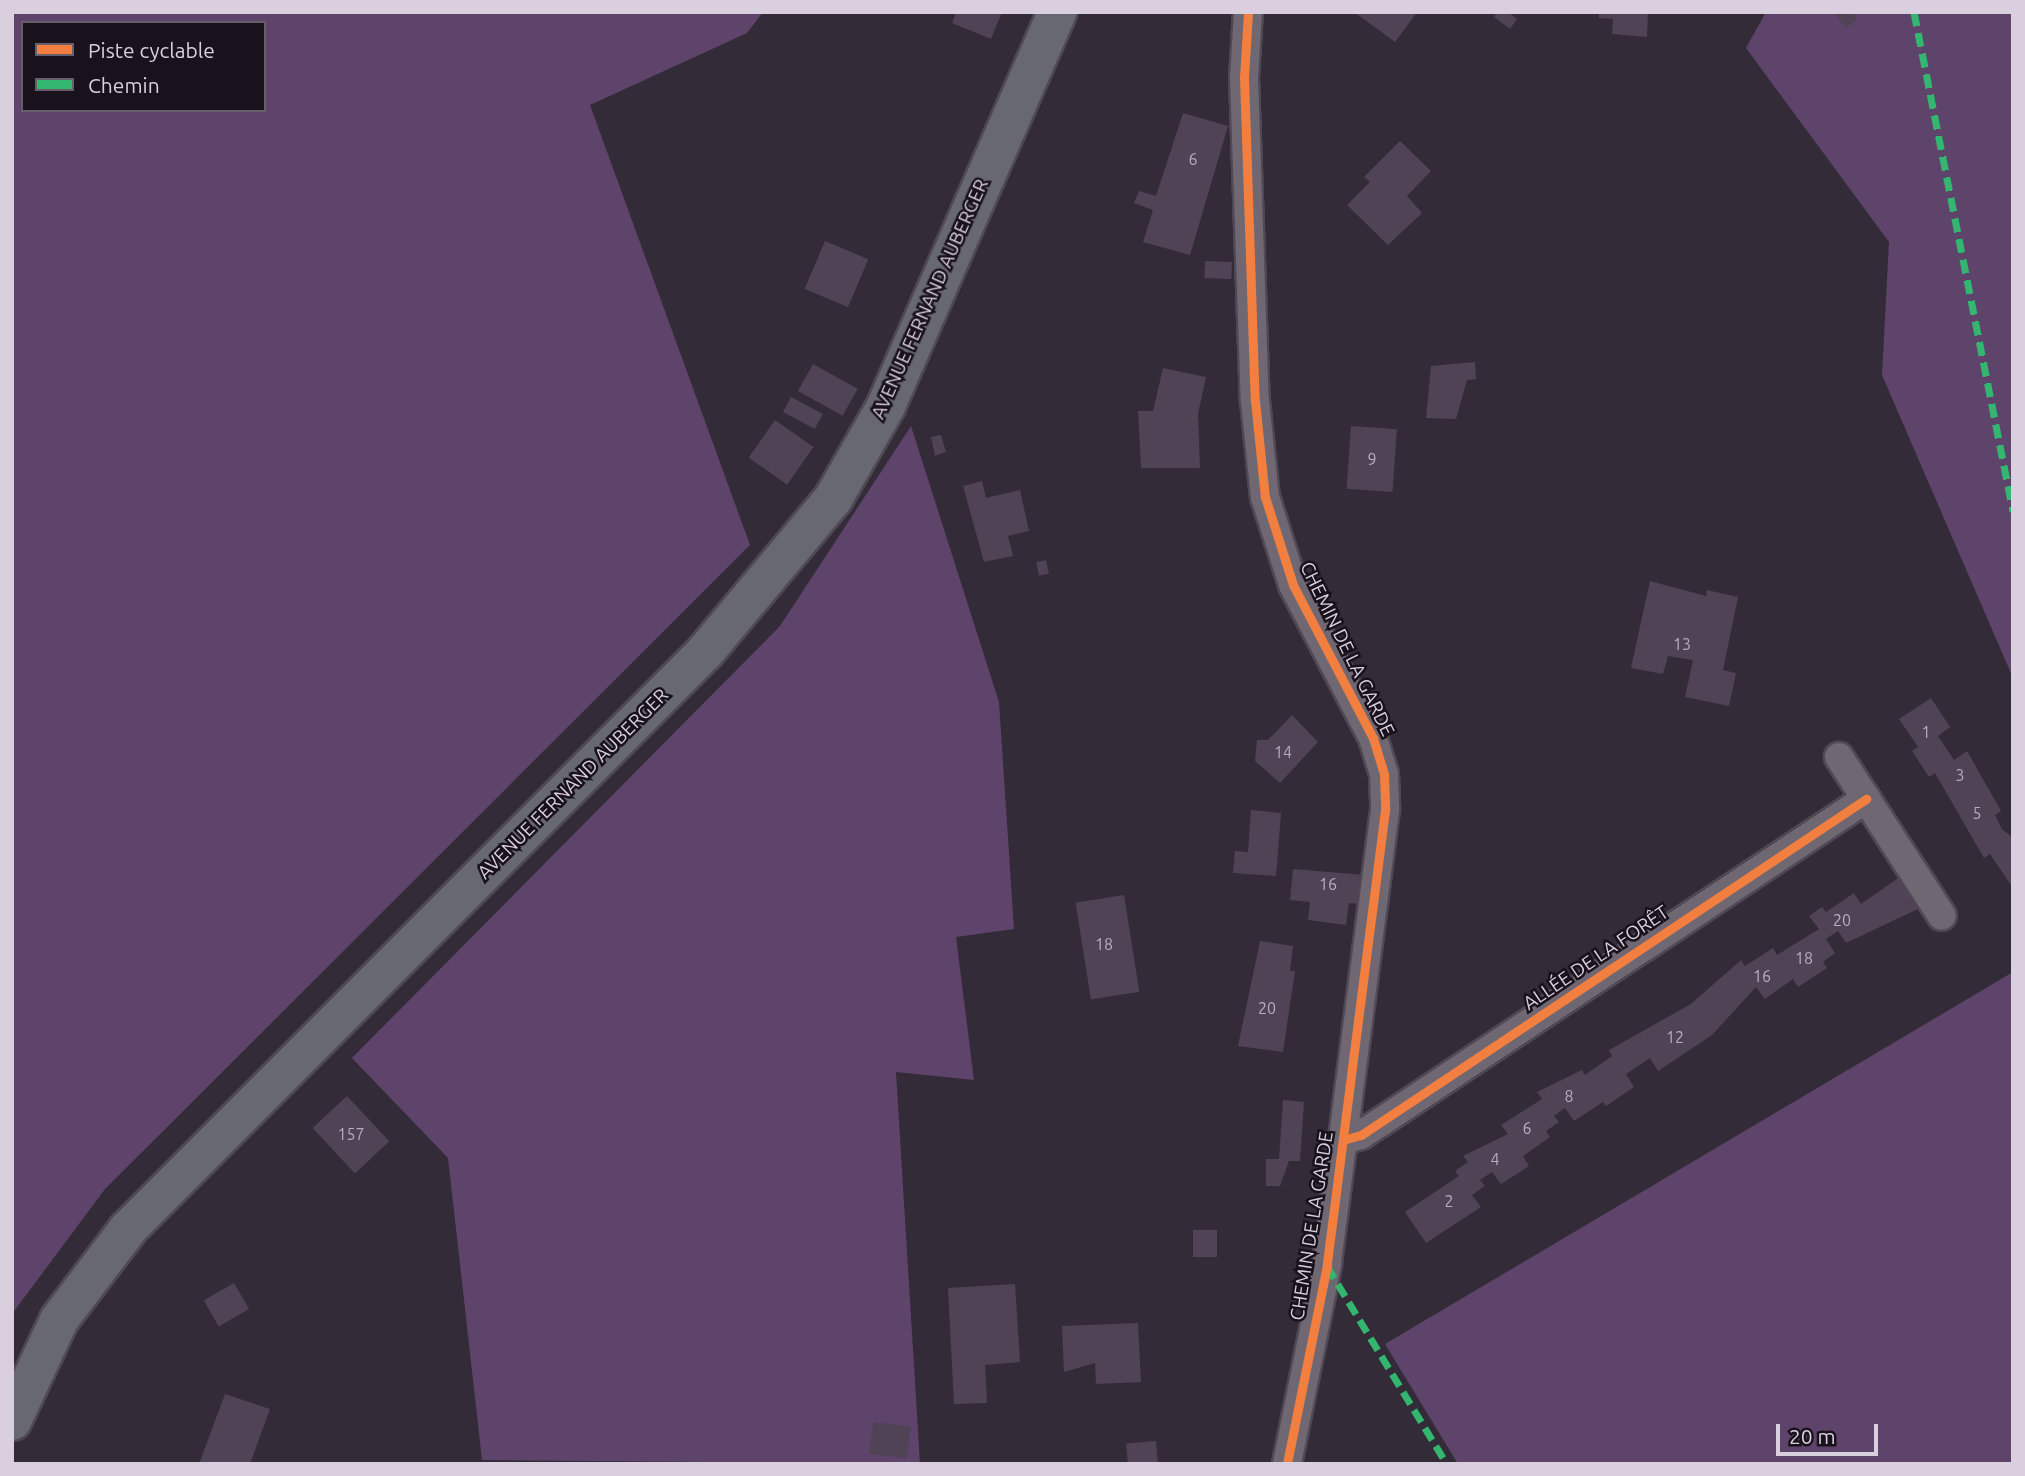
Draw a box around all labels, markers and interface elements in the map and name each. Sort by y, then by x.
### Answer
legend [21,21,266,112]
text: Piste cyclable [88,38,215,62]
text: Chemin [88,73,160,97]
house number: 6 [1188,149,1198,169]
street label: AVENUE FERNAND AUBERGER [867,176,993,422]
house number: 9 [1367,449,1377,469]
street label: CHEMIN DE LA GARDE [1295,558,1399,740]
house number: 13 [1673,634,1691,654]
street label: AVENUE FERNAND AUBERGER [473,684,673,884]
house number: 1 [1921,722,1931,742]
house number: 14 [1274,742,1292,762]
house number: 3 [1955,765,1965,785]
house number: 5 [1972,803,1982,823]
house number: 16 [1319,874,1337,894]
street label: ALLÉE DE LA FORÊT [1519,901,1673,1015]
house number: 20 [1833,910,1851,930]
house number: 18 [1095,934,1113,954]
house number: 18 [1795,948,1813,968]
house number: 16 [1753,966,1771,986]
house number: 20 [1258,998,1276,1018]
house number: 12 [1666,1027,1684,1047]
house number: 8 [1564,1086,1574,1106]
house number: 6 [1522,1118,1532,1138]
house number: 157 [337,1124,365,1144]
street label: CHEMIN DE LA GARDE [1286,1130,1338,1322]
house number: 4 [1490,1149,1500,1169]
house number: 2 [1444,1191,1454,1211]
scale bar [1780,1410,1882,1454]
text: 20 m [1789,1424,1836,1448]

